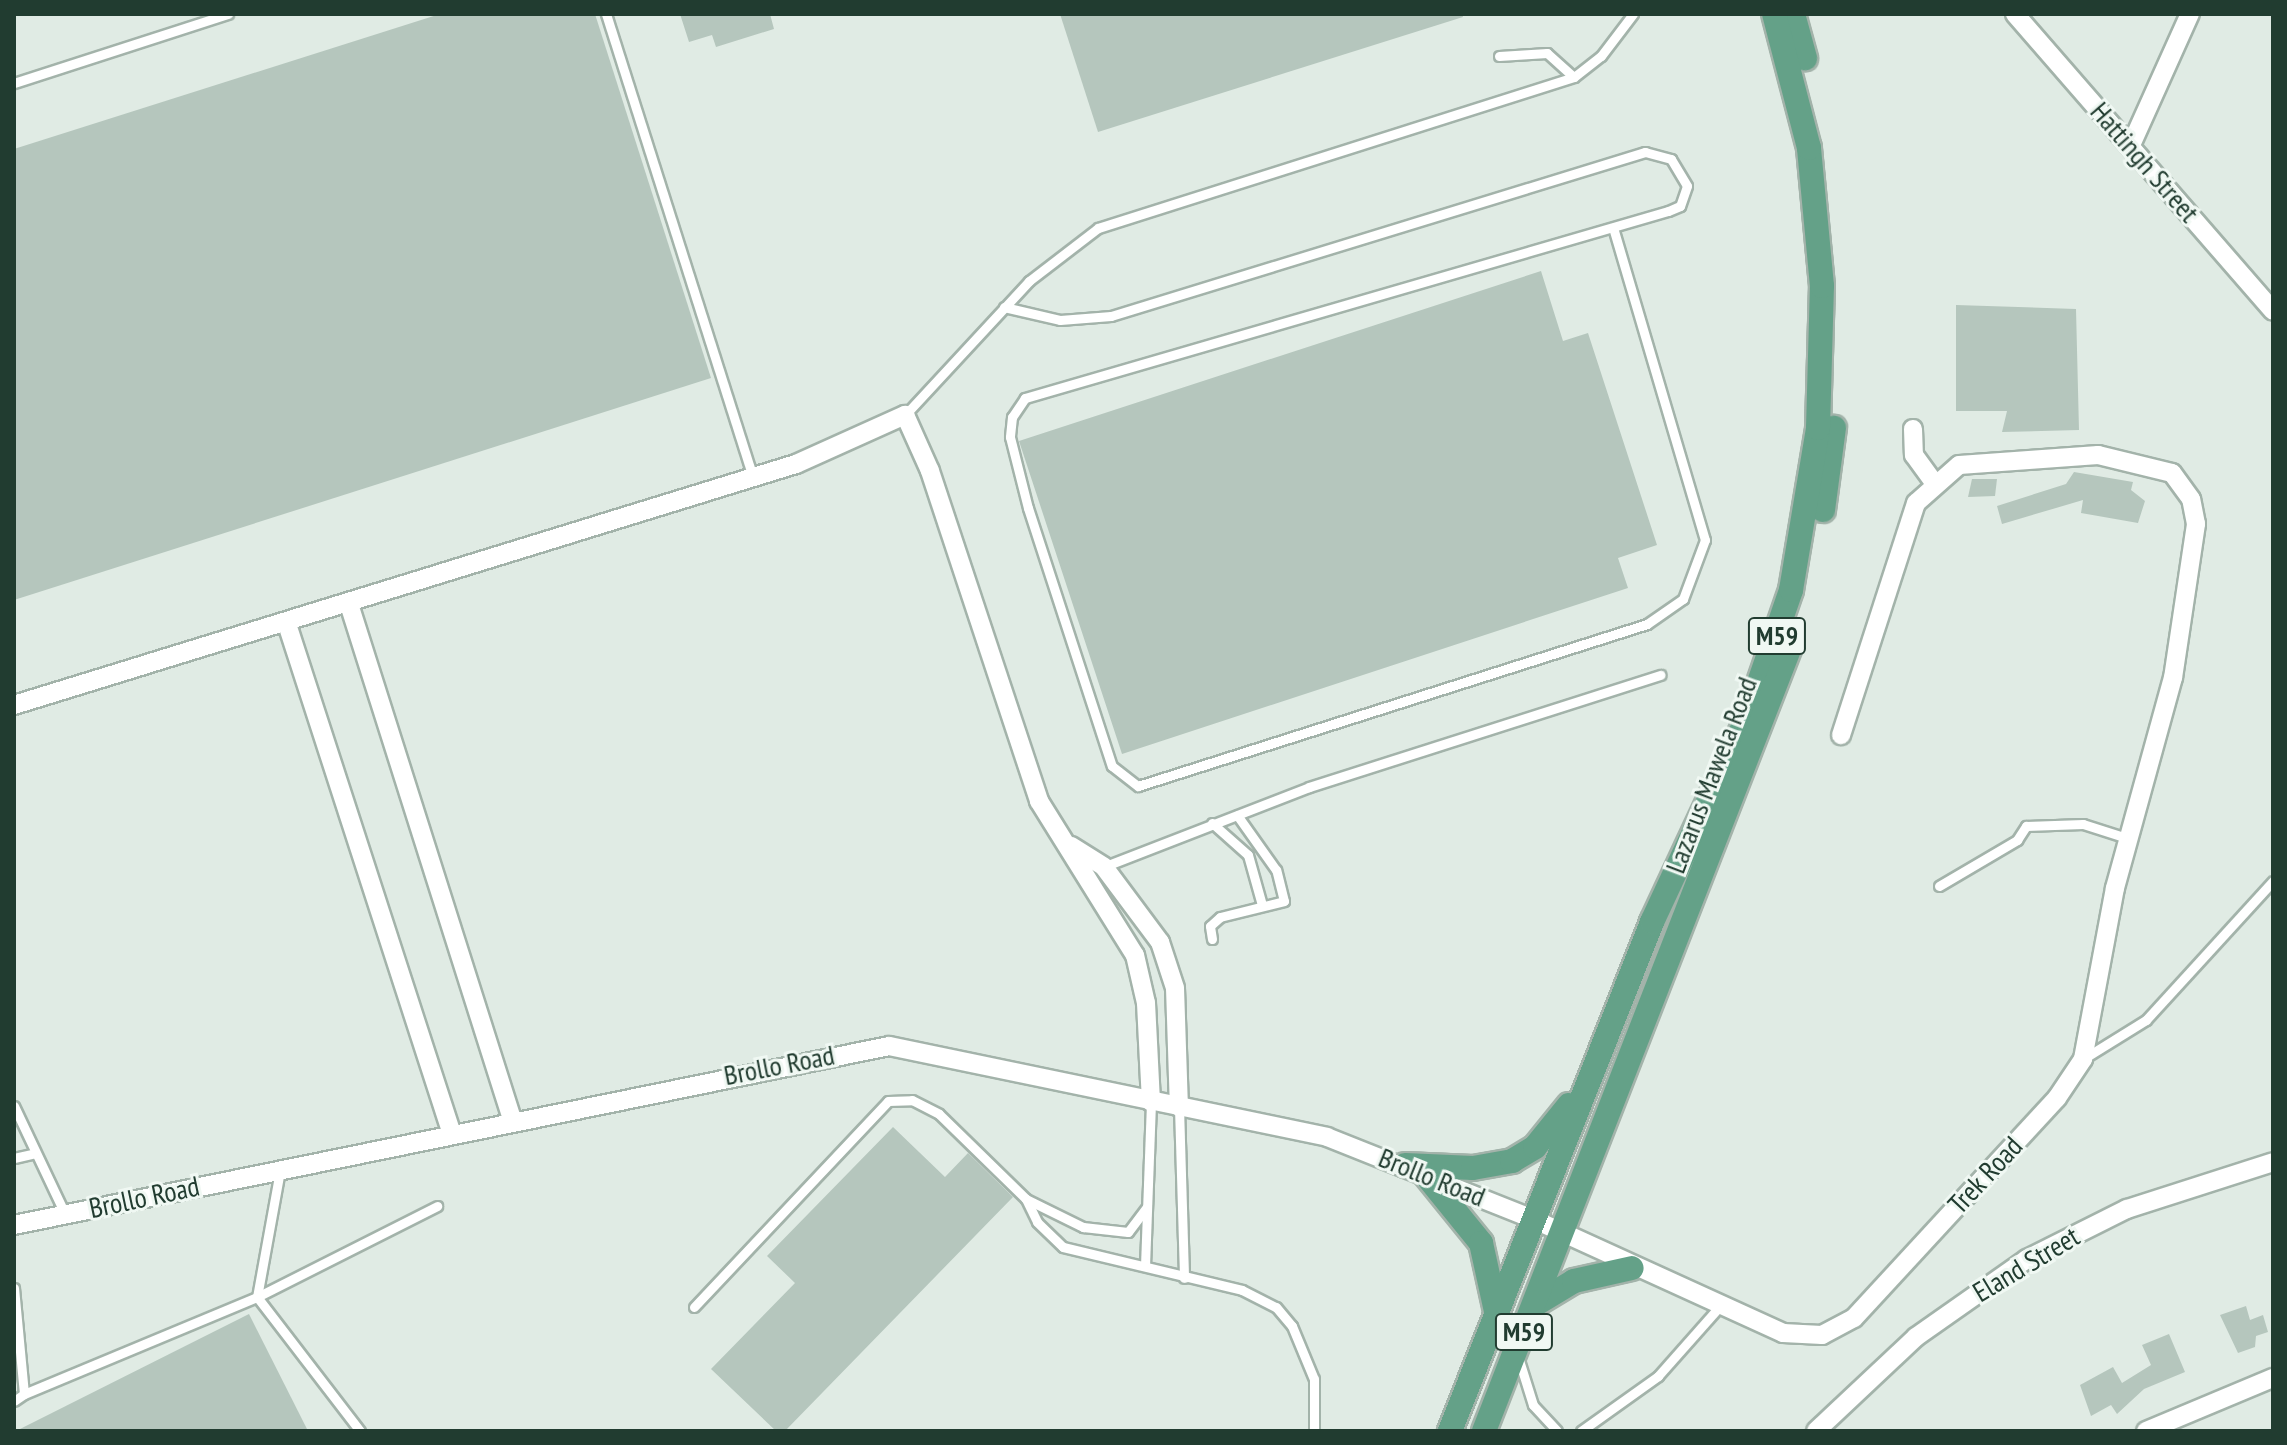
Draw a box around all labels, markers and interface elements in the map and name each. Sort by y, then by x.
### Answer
street label: Hattingh Street [2084,95,2206,229]
road number: M59 [1747,614,1807,658]
street label: Lazarus Mawela Road [1658,672,1764,878]
street label: Brollo Road [721,1038,837,1092]
street label: Trek Road [1941,1129,2029,1221]
street label: Brollo Road [1374,1140,1490,1214]
street label: Brollo Road [86,1169,202,1225]
street label: Eland Street [1967,1219,2085,1309]
road number: M59 [1494,1310,1554,1354]

